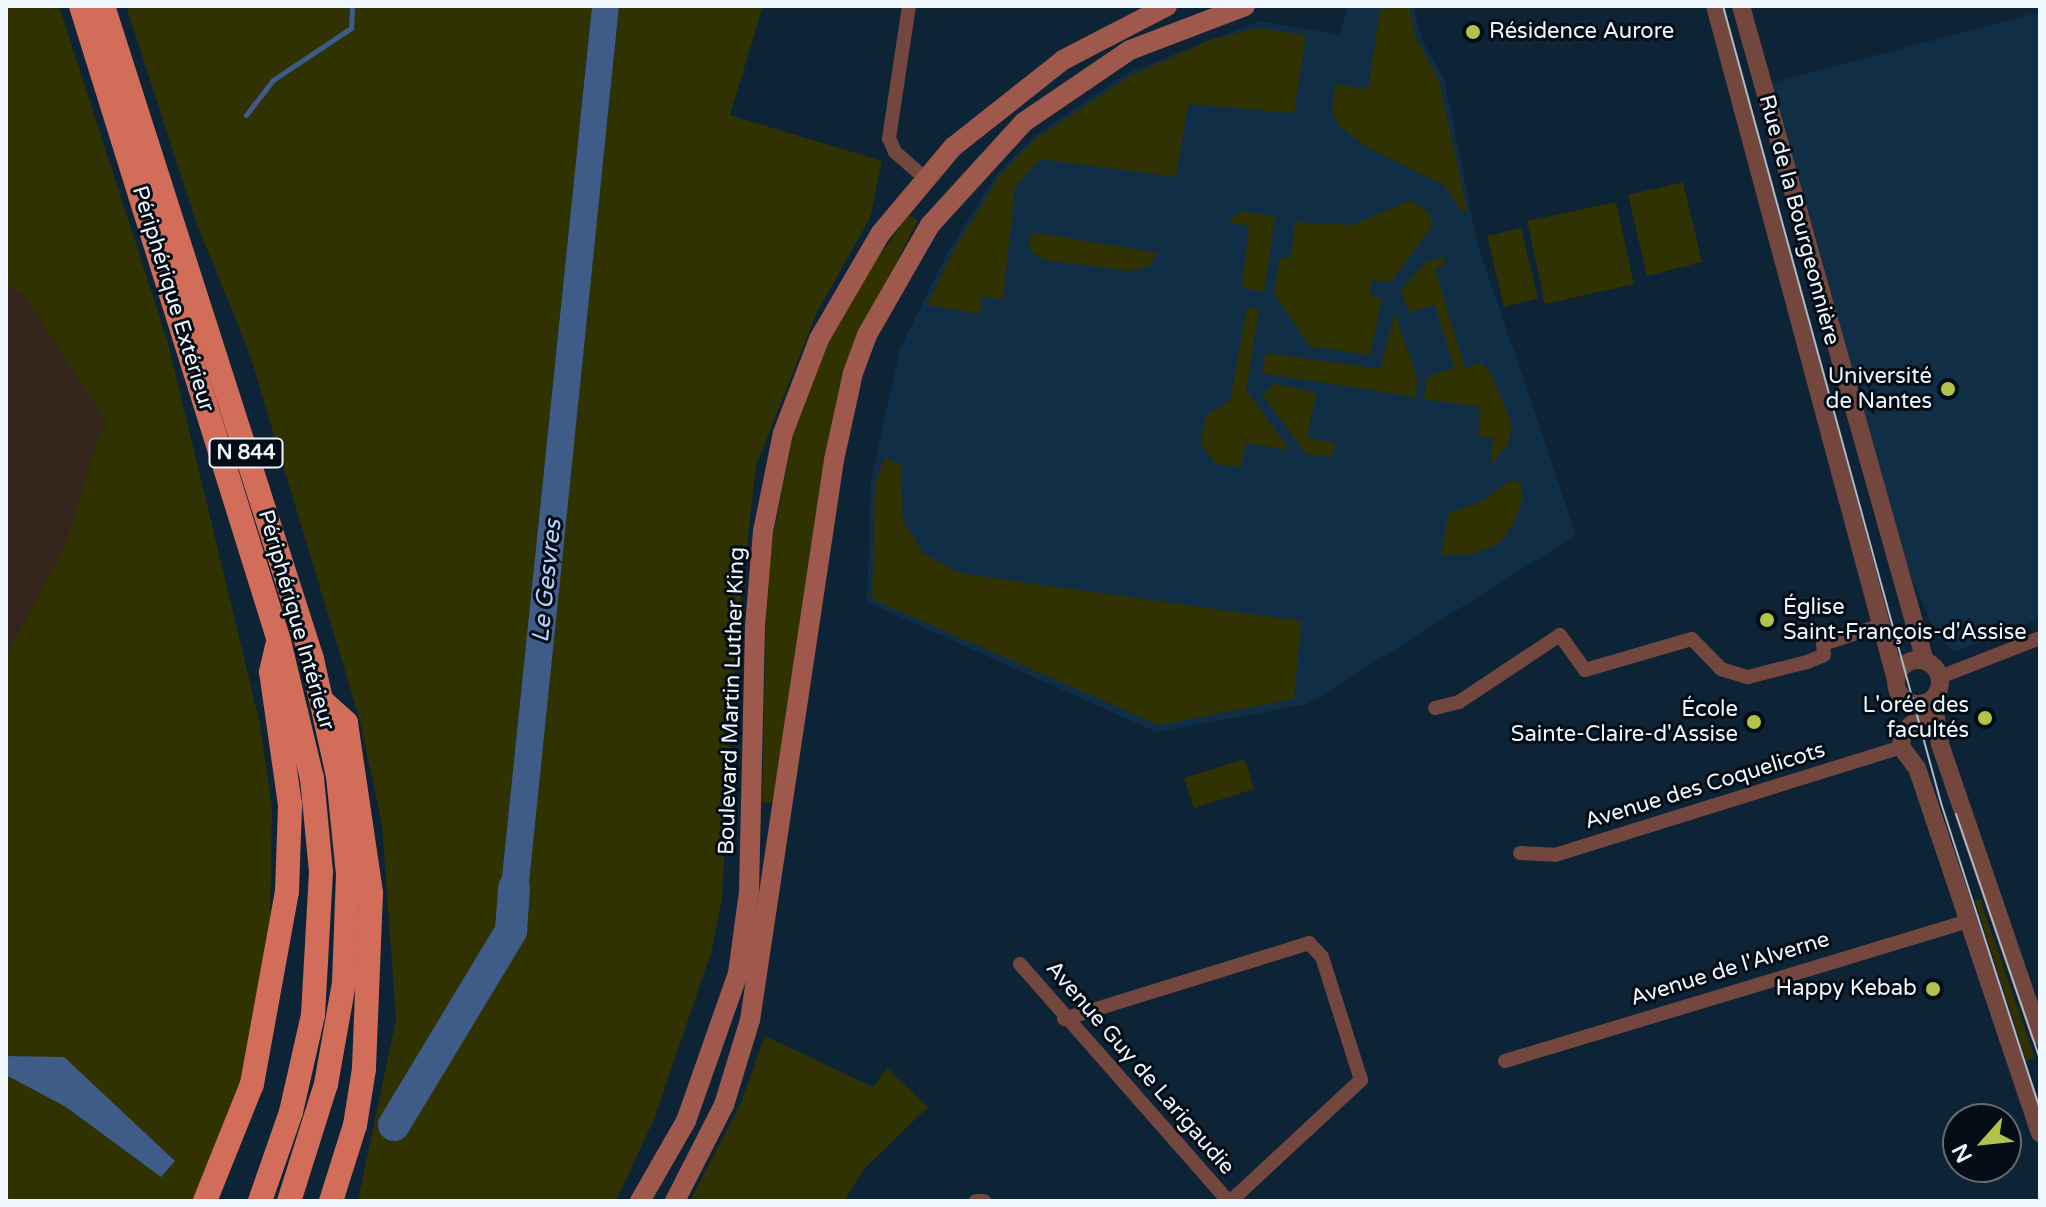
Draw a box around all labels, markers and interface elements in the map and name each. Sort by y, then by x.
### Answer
place label: Résidence Aurore [1489,19,1674,45]
marker: Résidence Aurore [1464,23,1482,41]
street label: Rue de la Bourgeonnière [1753,92,1845,348]
street label: Périphérique Extérieur [126,183,220,415]
place label: Université de Nantes [1826,363,1932,414]
marker: Université de Nantes [1939,380,1957,398]
road number: N 844 [208,437,284,469]
street label: Périphérique Intérieur [252,507,340,733]
water label: Le Gesvres [526,518,568,644]
street label: Boulevard Martin Luther King [713,546,751,856]
place label: Église Saint-François-d'Assise [1783,594,2027,646]
marker: Église Saint-François-d'Assise [1758,611,1776,629]
place label: L'orée des facultés [1862,692,1969,744]
place label: École Sainte-Claire-d'Assise [1511,696,1738,748]
marker: L'orée des facultés [1976,709,1994,727]
marker: École Sainte-Claire-d'Assise [1745,713,1763,731]
street label: Avenue des Coquelicots [1582,737,1828,835]
street label: Avenue de l'Alverne [1627,926,1833,1012]
street label: Avenue Guy de Larigaudie [1040,956,1240,1180]
place label: Happy Kebab [1776,976,1917,1002]
marker: Happy Kebab [1924,980,1942,998]
north arrow [1942,1103,2022,1183]
text: N [1947,1139,1978,1167]

